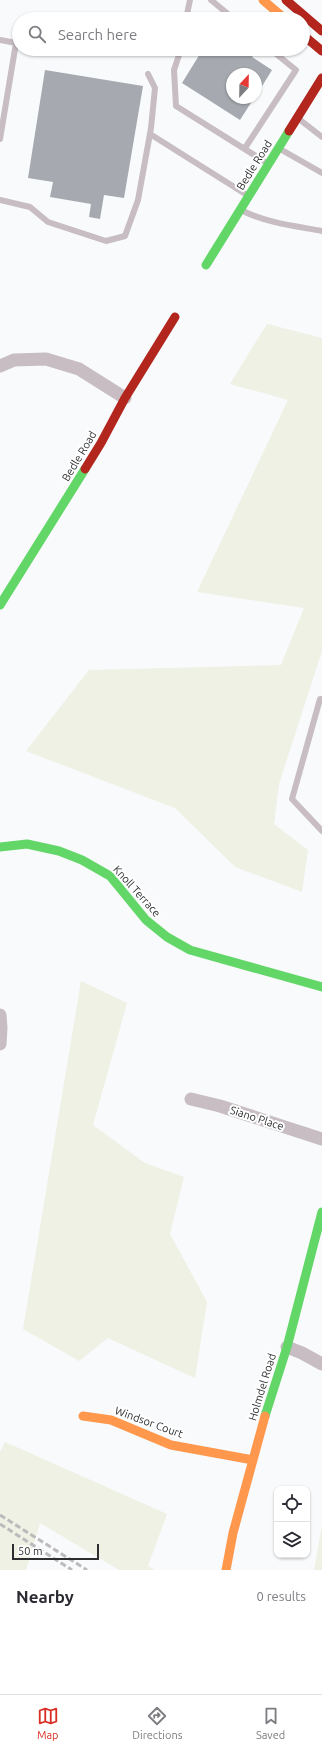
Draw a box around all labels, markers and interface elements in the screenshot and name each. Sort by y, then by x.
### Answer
search box [12,12,310,56]
icon: search [26,23,48,45]
text: Search here [58,26,137,43]
north arrow [226,68,262,104]
street label: Bedle Road [234,138,274,192]
street label: Bedle Road [59,429,99,483]
street label: Knoll Terrace [111,863,163,919]
street label: Siano Place [229,1104,285,1132]
street label: Holmdel Road [246,1352,278,1422]
street label: Windsor Court [113,1404,185,1440]
map controls [274,1486,310,1558]
button: locate [274,1486,310,1522]
button: layers [274,1522,310,1558]
scale bar [12,1542,99,1561]
text: 50 m [18,1545,42,1557]
text: Nearby [16,1587,74,1606]
text: 0 results [256,1589,306,1603]
tab: Map [37,1705,59,1741]
tab: Directions [132,1705,182,1741]
tab: Saved [256,1705,285,1741]

